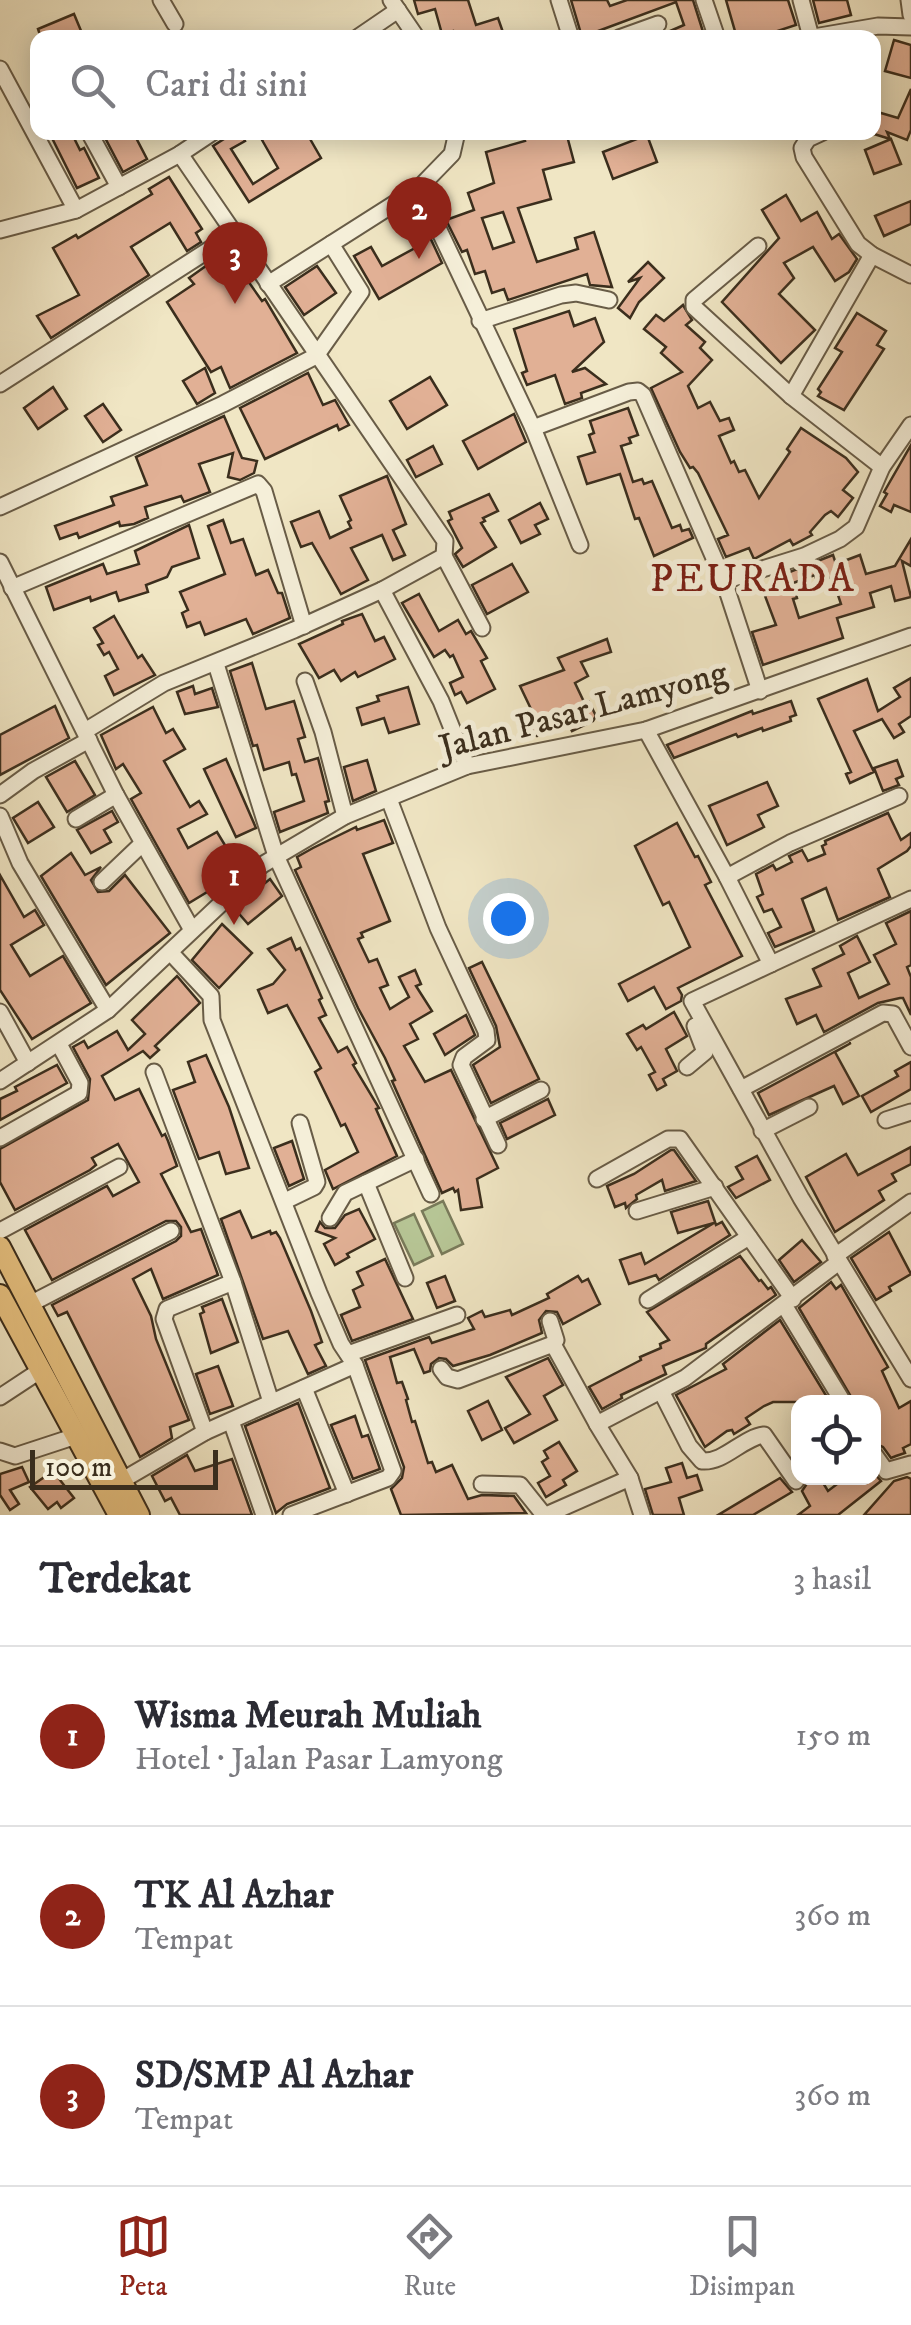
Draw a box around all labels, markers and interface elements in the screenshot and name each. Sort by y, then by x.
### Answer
search box [30,30,881,140]
icon: search [65,58,120,113]
text: Cari di sini [145,61,308,109]
pin: 2 [386,176,452,259]
pin: 3 [202,222,268,304]
district label: PEURADA [650,555,856,605]
street label: Jalan Pasar Lamyong [432,651,733,771]
pin: 1 [202,842,266,925]
your location [483,893,534,944]
map controls [791,1395,881,1485]
button: locate [791,1395,881,1485]
scale bar [30,1445,218,1490]
text: 100 m [45,1450,112,1485]
text: Terdekat [40,1554,191,1606]
text: 3 hasil [793,1560,871,1600]
text: Wisma Meurah Muliah [135,1692,482,1740]
text: 1 [67,1716,78,1756]
text: 150 m [795,1716,871,1756]
text: Hotel · Jalan Pasar Lamyong [135,1740,503,1780]
text: TK Al Azhar [135,1872,333,1920]
text: 2 [65,1896,80,1936]
text: 360 m [794,1896,871,1936]
text: Tempat [135,1920,233,1960]
text: SD/SMP Al Azhar [135,2052,413,2100]
text: 3 [67,2076,78,2116]
text: 360 m [794,2076,871,2116]
text: Tempat [135,2100,233,2140]
tab: Peta [116,2209,171,2304]
tab: Rute [402,2209,457,2304]
tab: Disimpan [689,2209,795,2304]

